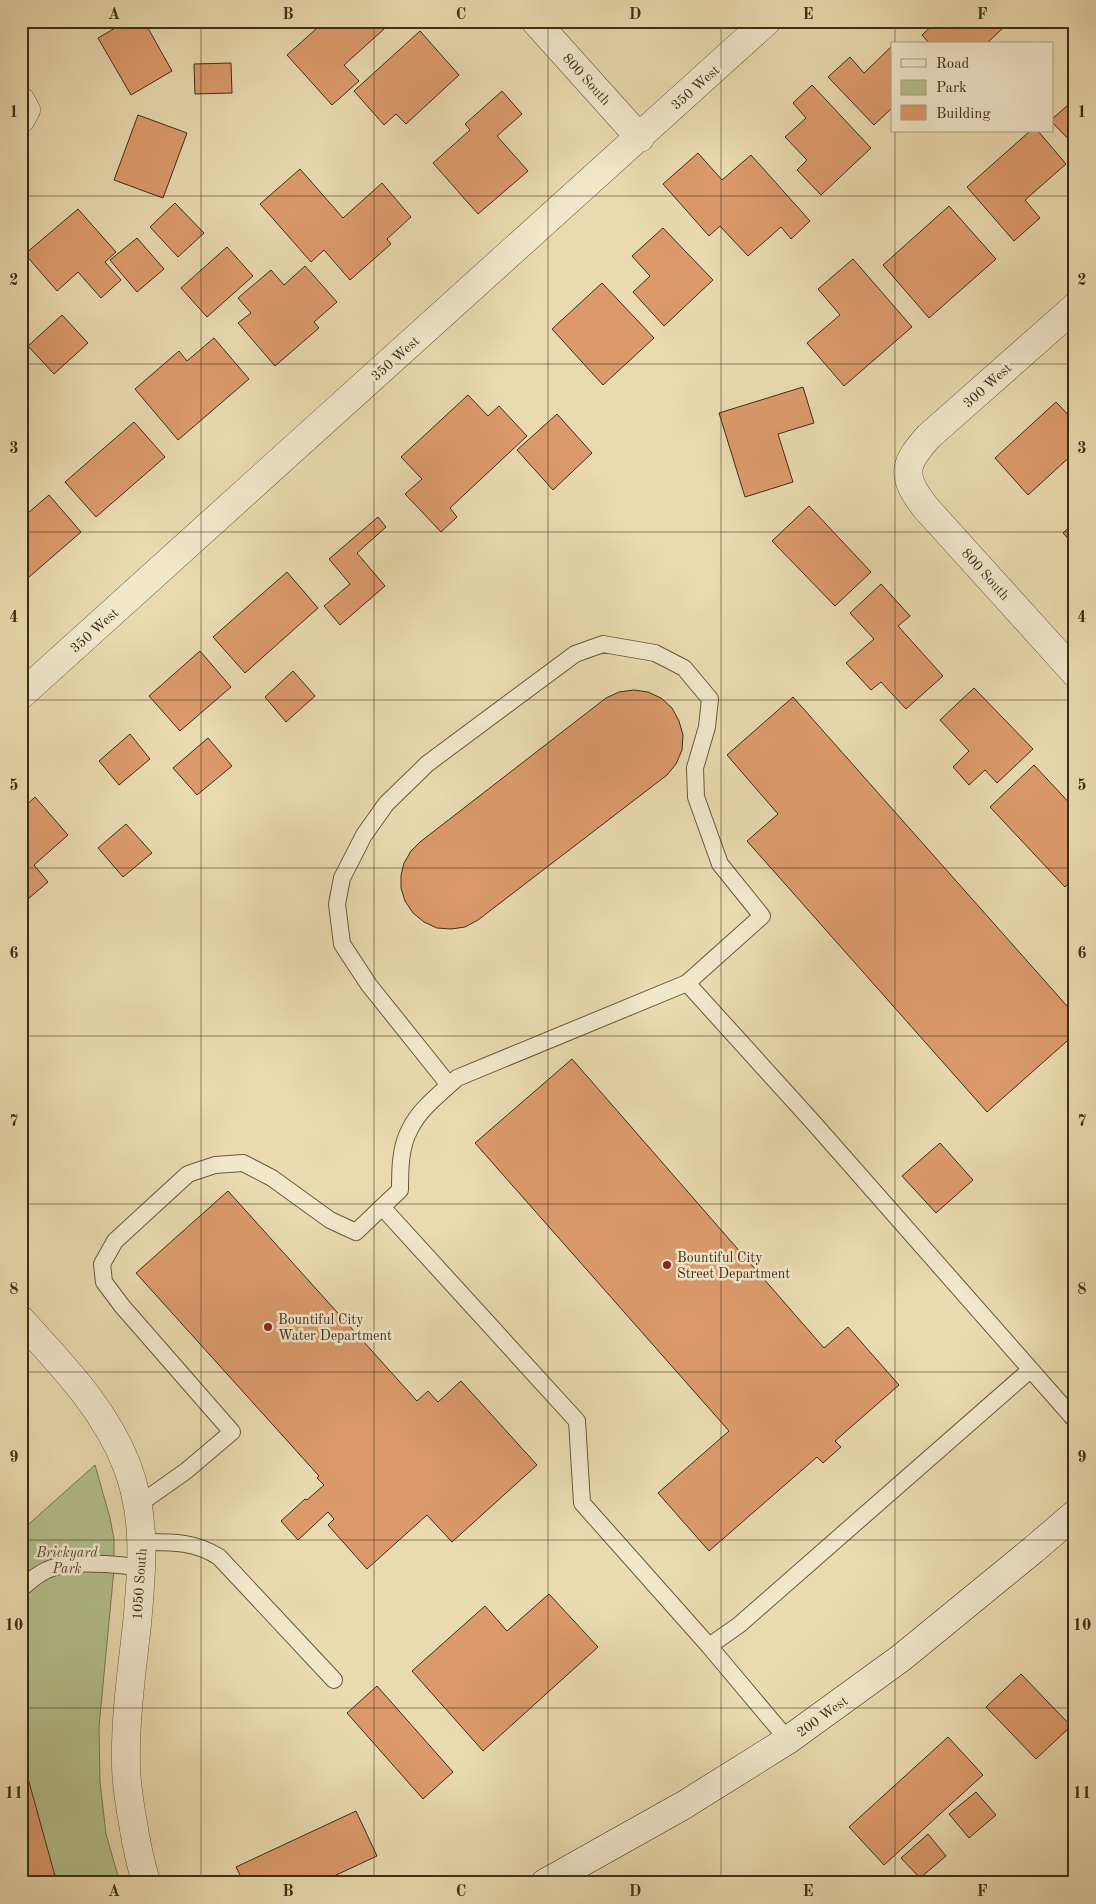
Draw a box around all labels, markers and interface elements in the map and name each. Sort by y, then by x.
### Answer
text: A [108,7,120,23]
text: B [282,7,294,23]
text: C [456,7,466,23]
text: D [629,7,641,23]
text: E [802,7,814,23]
text: F [977,7,988,23]
legend [891,42,1054,132]
street label: 800 South [560,51,613,108]
text: Road [936,57,970,72]
street label: 350 West [669,63,722,113]
text: Park [936,81,967,96]
text: 1 [9,105,19,121]
text: 1 [1077,105,1087,121]
text: Building [936,107,991,122]
text: 2 [9,273,19,289]
text: 2 [1077,273,1087,289]
street label: 350 West [369,334,422,384]
street label: 300 West [961,361,1014,411]
text: 3 [9,441,19,457]
text: 3 [1077,441,1087,457]
street label: 800 South [959,546,1012,603]
street label: 350 West [68,606,121,656]
text: 4 [9,610,19,626]
text: 4 [1077,610,1087,626]
text: 5 [9,778,19,794]
text: 5 [1077,778,1087,794]
text: 6 [9,946,19,962]
text: 6 [1077,946,1087,962]
text: 7 [9,1114,19,1130]
text: 7 [1077,1114,1087,1130]
place label: Bountiful City Street Department [677,1251,790,1281]
marker: Bountiful City Street Department [661,1259,673,1271]
text: 8 [9,1282,19,1298]
text: 8 [1077,1282,1087,1298]
place label: Bountiful City Water Department [278,1313,392,1343]
marker: Bountiful City Water Department [262,1321,274,1333]
text: 9 [9,1450,19,1466]
text: 9 [1077,1450,1087,1466]
park label: Brickyard Park [35,1546,98,1576]
street label: 1050 South [131,1547,150,1620]
text: 10 [5,1618,23,1634]
text: 10 [1073,1618,1091,1634]
street label: 200 West [794,1694,851,1740]
text: 11 [5,1786,23,1802]
text: 11 [1073,1786,1091,1802]
text: A [108,1884,120,1900]
text: B [282,1884,294,1900]
text: C [456,1884,466,1900]
text: D [629,1884,641,1900]
text: E [802,1884,814,1900]
text: F [977,1884,988,1900]

